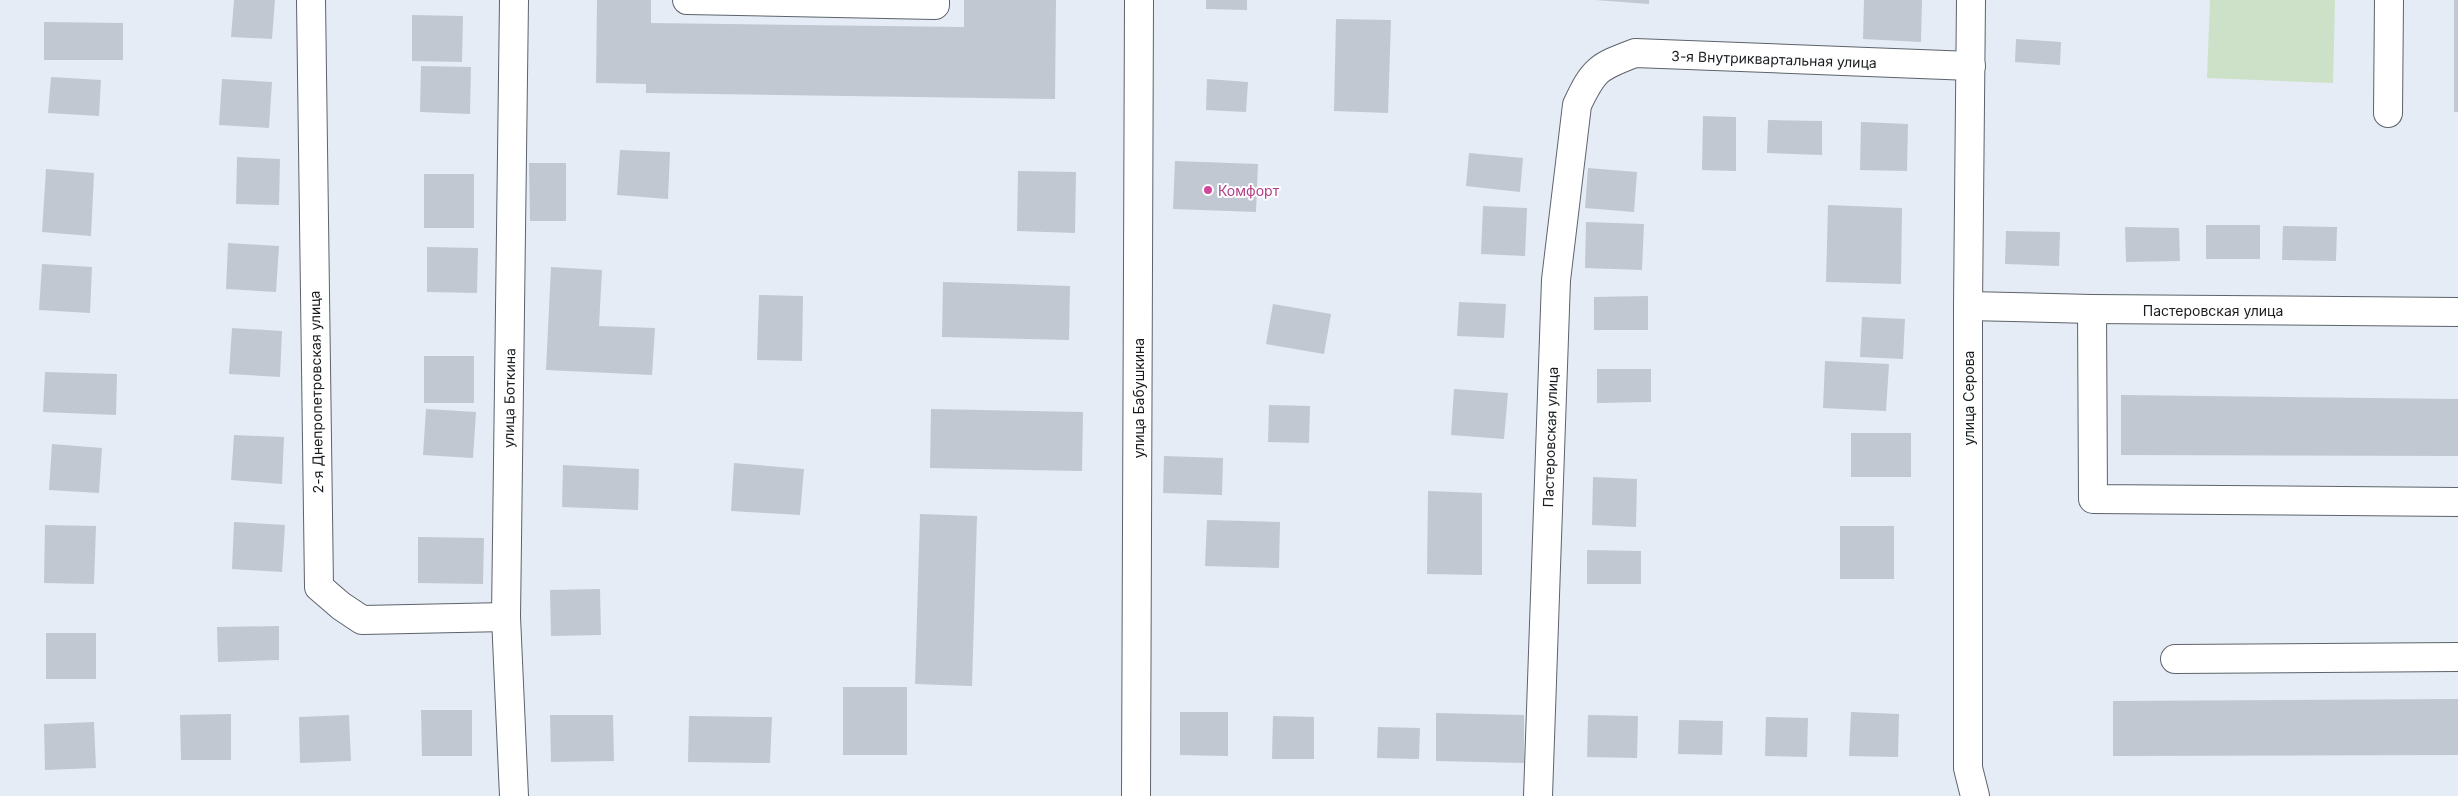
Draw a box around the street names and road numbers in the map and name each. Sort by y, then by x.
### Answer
street label: 3-я Внутриквартальная улица [1671,47,1877,71]
street label: 2-я Днепропетровская улица [306,290,326,494]
street label: Пастеровская улица [2143,302,2283,319]
street label: улица Бабушкина [1130,338,1147,458]
street label: улица Боткина [500,348,518,448]
street label: улица Серова [1960,351,1977,445]
street label: Пастеровская улица [1539,366,1561,508]

